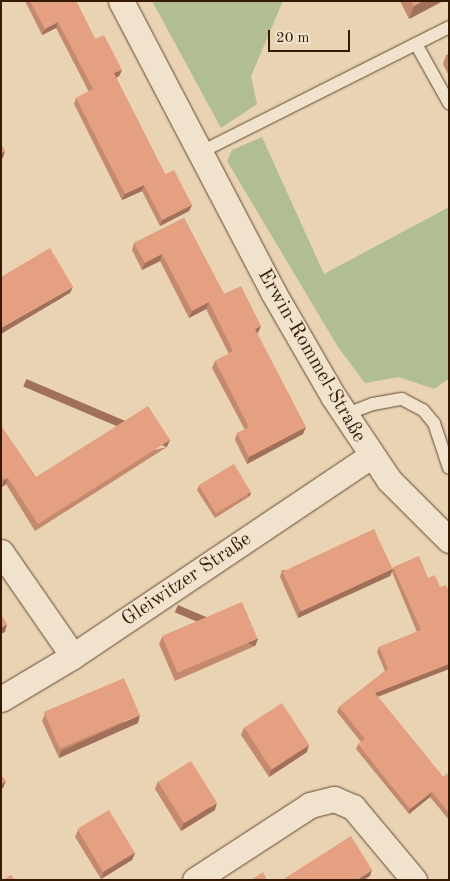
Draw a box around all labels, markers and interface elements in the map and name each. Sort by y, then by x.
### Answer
scale bar [270,20,352,52]
text: 20 m [276,31,310,46]
street label: Erwin-Rommel-Straße [252,265,370,447]
street label: Gleiwitzer Straße [118,528,256,632]

